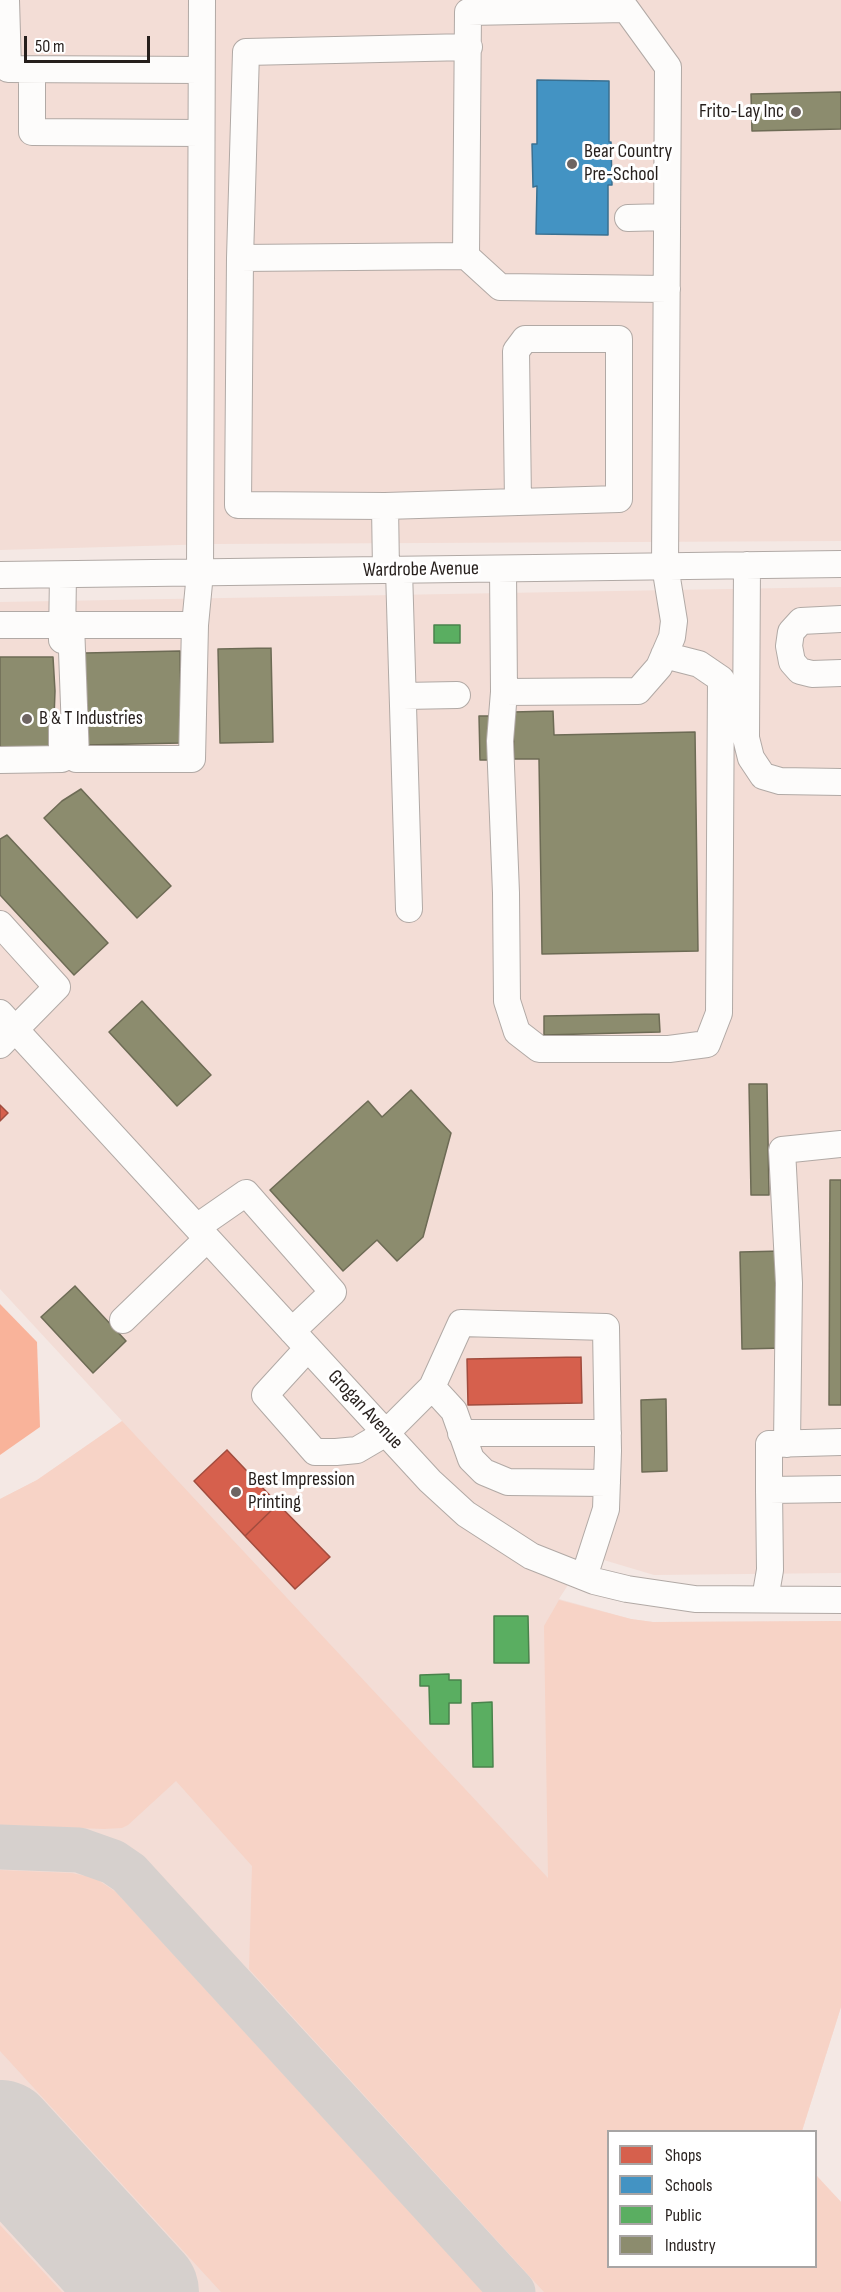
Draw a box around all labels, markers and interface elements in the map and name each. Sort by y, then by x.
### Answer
scale bar [27,24,153,62]
text: 50 m [35,36,65,57]
place label: Frito-Lay Inc [699,100,784,124]
marker: Frito-Lay Inc [789,105,803,119]
place label: Bear Country Pre-School [584,140,672,187]
marker: Bear Country Pre-School [565,157,579,171]
street label: Wardrobe Avenue [363,557,479,583]
place label: B & T Industries [39,707,143,731]
marker: B & T Industries [20,712,34,726]
street label: Grogan Avenue [322,1365,408,1455]
place label: Best Impression Printing [248,1468,355,1515]
marker: Best Impression Printing [229,1485,243,1499]
legend [607,2130,817,2268]
text: Shops [665,2145,702,2166]
text: Schools [665,2175,712,2196]
text: Public [665,2205,702,2226]
text: Industry [665,2235,716,2256]

